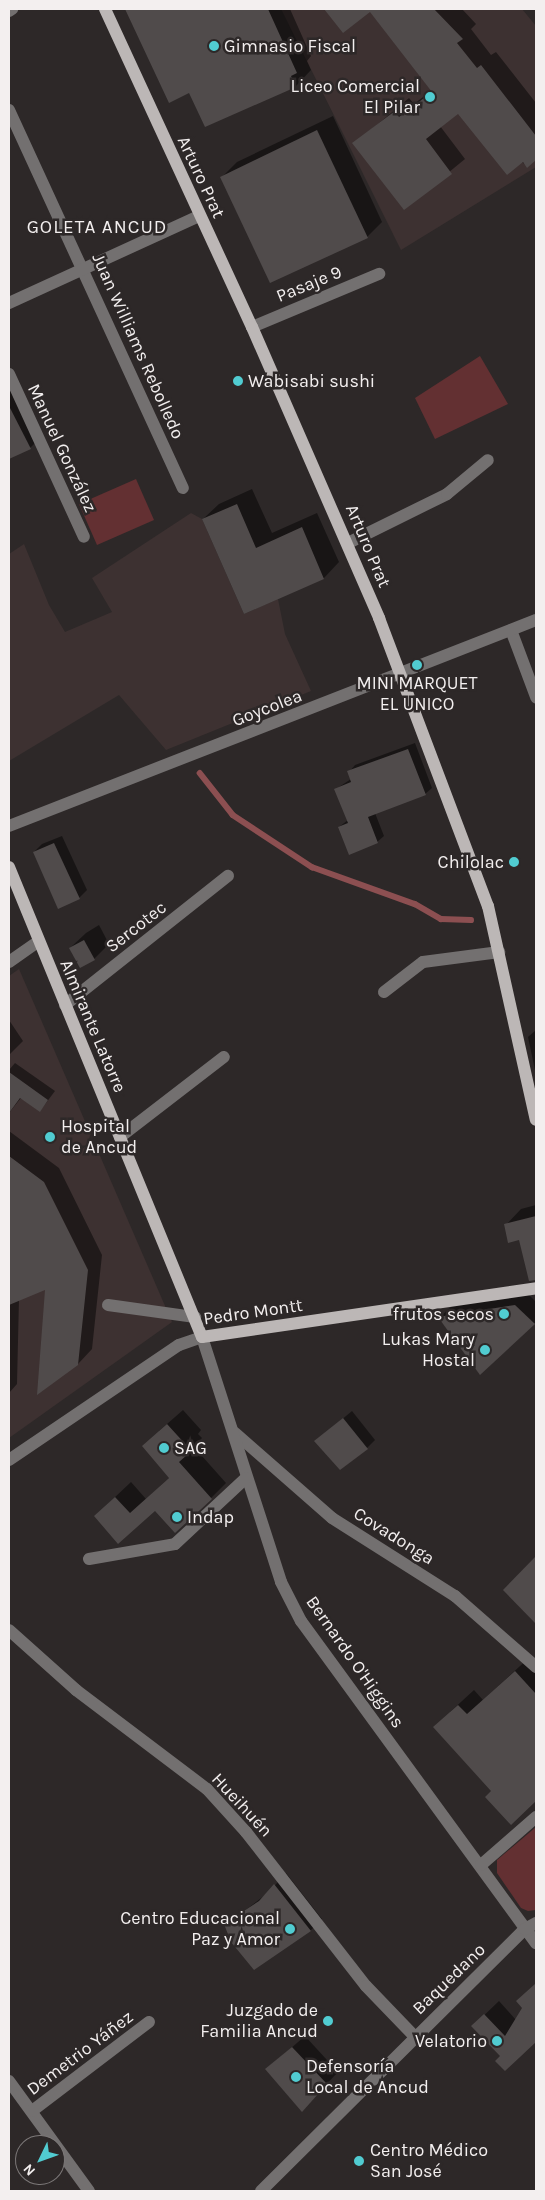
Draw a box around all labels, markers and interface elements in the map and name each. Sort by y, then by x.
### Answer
place label: Gimnasio Fiscal [224,35,356,57]
marker: Gimnasio Fiscal [208,40,220,52]
place label: Liceo Comercial El Pilar [291,76,420,118]
marker: Liceo Comercial El Pilar [424,91,436,103]
street label: Arturo Prat [173,132,229,222]
district label: GOLETA ANCUD [25,217,169,239]
street label: Juan Williams Rebolledo [87,250,189,442]
street label: Pasaje 9 [273,261,345,307]
place label: Wabisabi sushi [248,370,375,392]
marker: Wabisabi sushi [232,375,244,387]
street label: Manuel González [23,380,101,516]
street label: Arturo Prat [341,501,395,591]
marker: MINI MARQUET EL UNICO [411,659,423,671]
place label: MINI MARQUET EL UNICO [356,673,478,716]
street label: Goycolea [229,685,305,731]
place label: Chilolac [438,851,504,873]
marker: Chilolac [508,856,520,868]
street label: Sercotec [101,897,171,957]
street label: Almirante Latorre [55,956,131,1096]
place label: Hospital de Ancud [61,1116,137,1158]
marker: Hospital de Ancud [43,1130,57,1144]
street label: Pedro Montt [202,1294,304,1330]
place label: frutos secos [393,1303,494,1325]
marker: frutos secos [498,1308,510,1320]
place label: Lukas Mary Hostal [382,1329,475,1372]
marker: Lukas Mary Hostal [479,1344,491,1356]
place label: SAG [174,1437,207,1459]
marker: SAG [158,1442,170,1454]
street label: Covadonga [350,1503,438,1569]
place label: Indap [187,1506,234,1528]
marker: Indap [171,1511,183,1523]
street label: Bernardo O'Higgins [301,1592,409,1732]
street label: Hueihuén [207,1769,277,1841]
place label: Centro Educacional Paz y Amor [120,1908,280,1950]
marker: Centro Educacional Paz y Amor [284,1923,296,1935]
street label: Baquedano [408,1939,490,2019]
place label: Juzgado de Familia Ancud [200,2000,318,2042]
street label: Demetrio Yáñez [23,2006,137,2100]
marker: Juzgado de Familia Ancud [322,2015,334,2027]
place label: Velatorio [415,2030,487,2052]
marker: Velatorio [491,2035,503,2047]
place label: Defensoría Local de Ancud [306,2056,429,2098]
marker: Defensoría Local de Ancud [290,2071,302,2083]
north arrow [15,2135,65,2185]
place label: Centro Médico San José [370,2140,488,2182]
marker: Centro Médico San José [352,2154,366,2168]
text: N [20,2160,39,2179]

